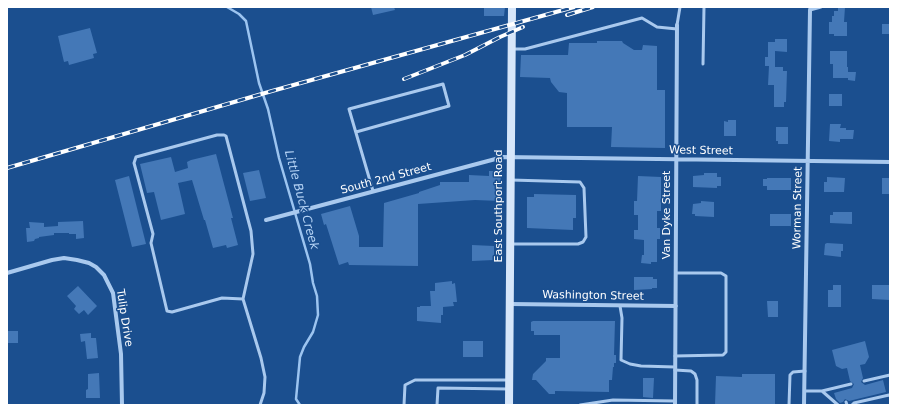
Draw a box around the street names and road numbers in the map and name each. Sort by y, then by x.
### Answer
street label: West Street [669,144,733,158]
street label: East Southport Road [492,150,506,262]
street label: South 2nd Street [339,161,433,197]
street label: Worman Street [791,167,805,249]
street label: Van Dyke Street [660,171,674,259]
street label: Tulip Drive [113,288,135,348]
street label: Washington Street [542,289,644,303]

